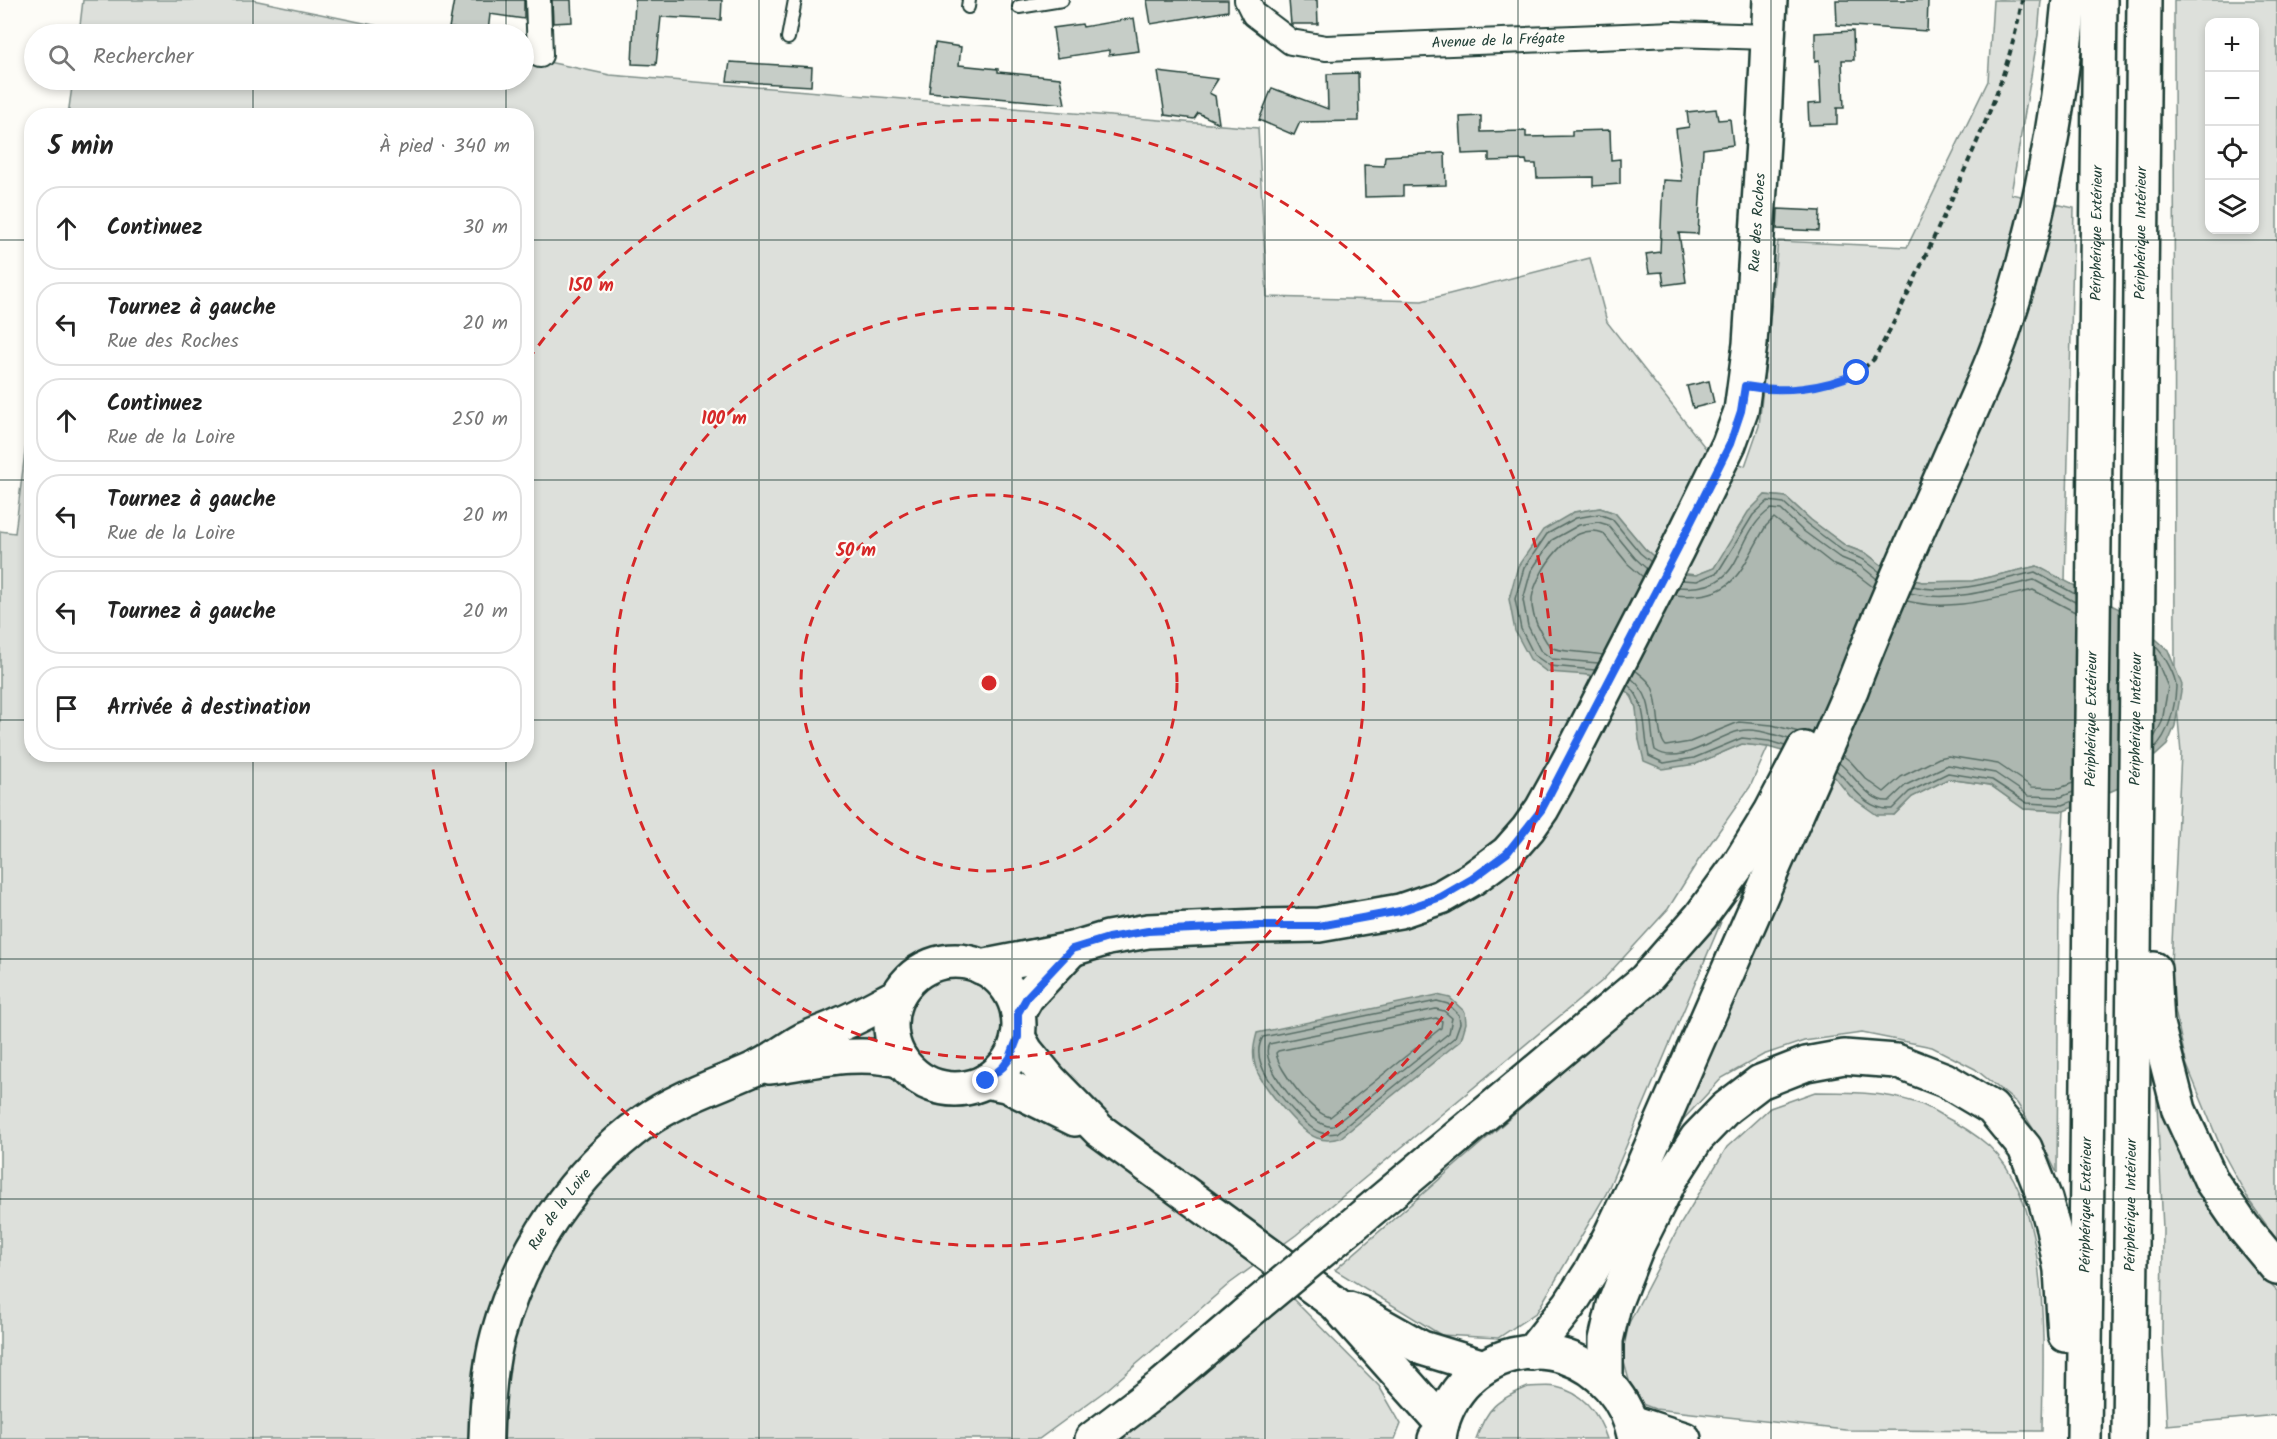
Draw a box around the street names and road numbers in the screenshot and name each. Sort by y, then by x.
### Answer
street label: Avenue de la Frégate [1431,26,1566,56]
street label: Périphérique Extérieur [2085,164,2110,301]
street label: Périphérique Intérieur [2129,165,2154,300]
street label: Rue des Roches [1743,172,1773,273]
street label: Périphérique Extérieur [2079,650,2105,787]
street label: Périphérique Intérieur [2124,651,2149,786]
street label: Périphérique Extérieur [2074,1136,2099,1273]
street label: Périphérique Intérieur [2119,1137,2144,1272]
street label: Rue de la Loire [523,1163,598,1255]

